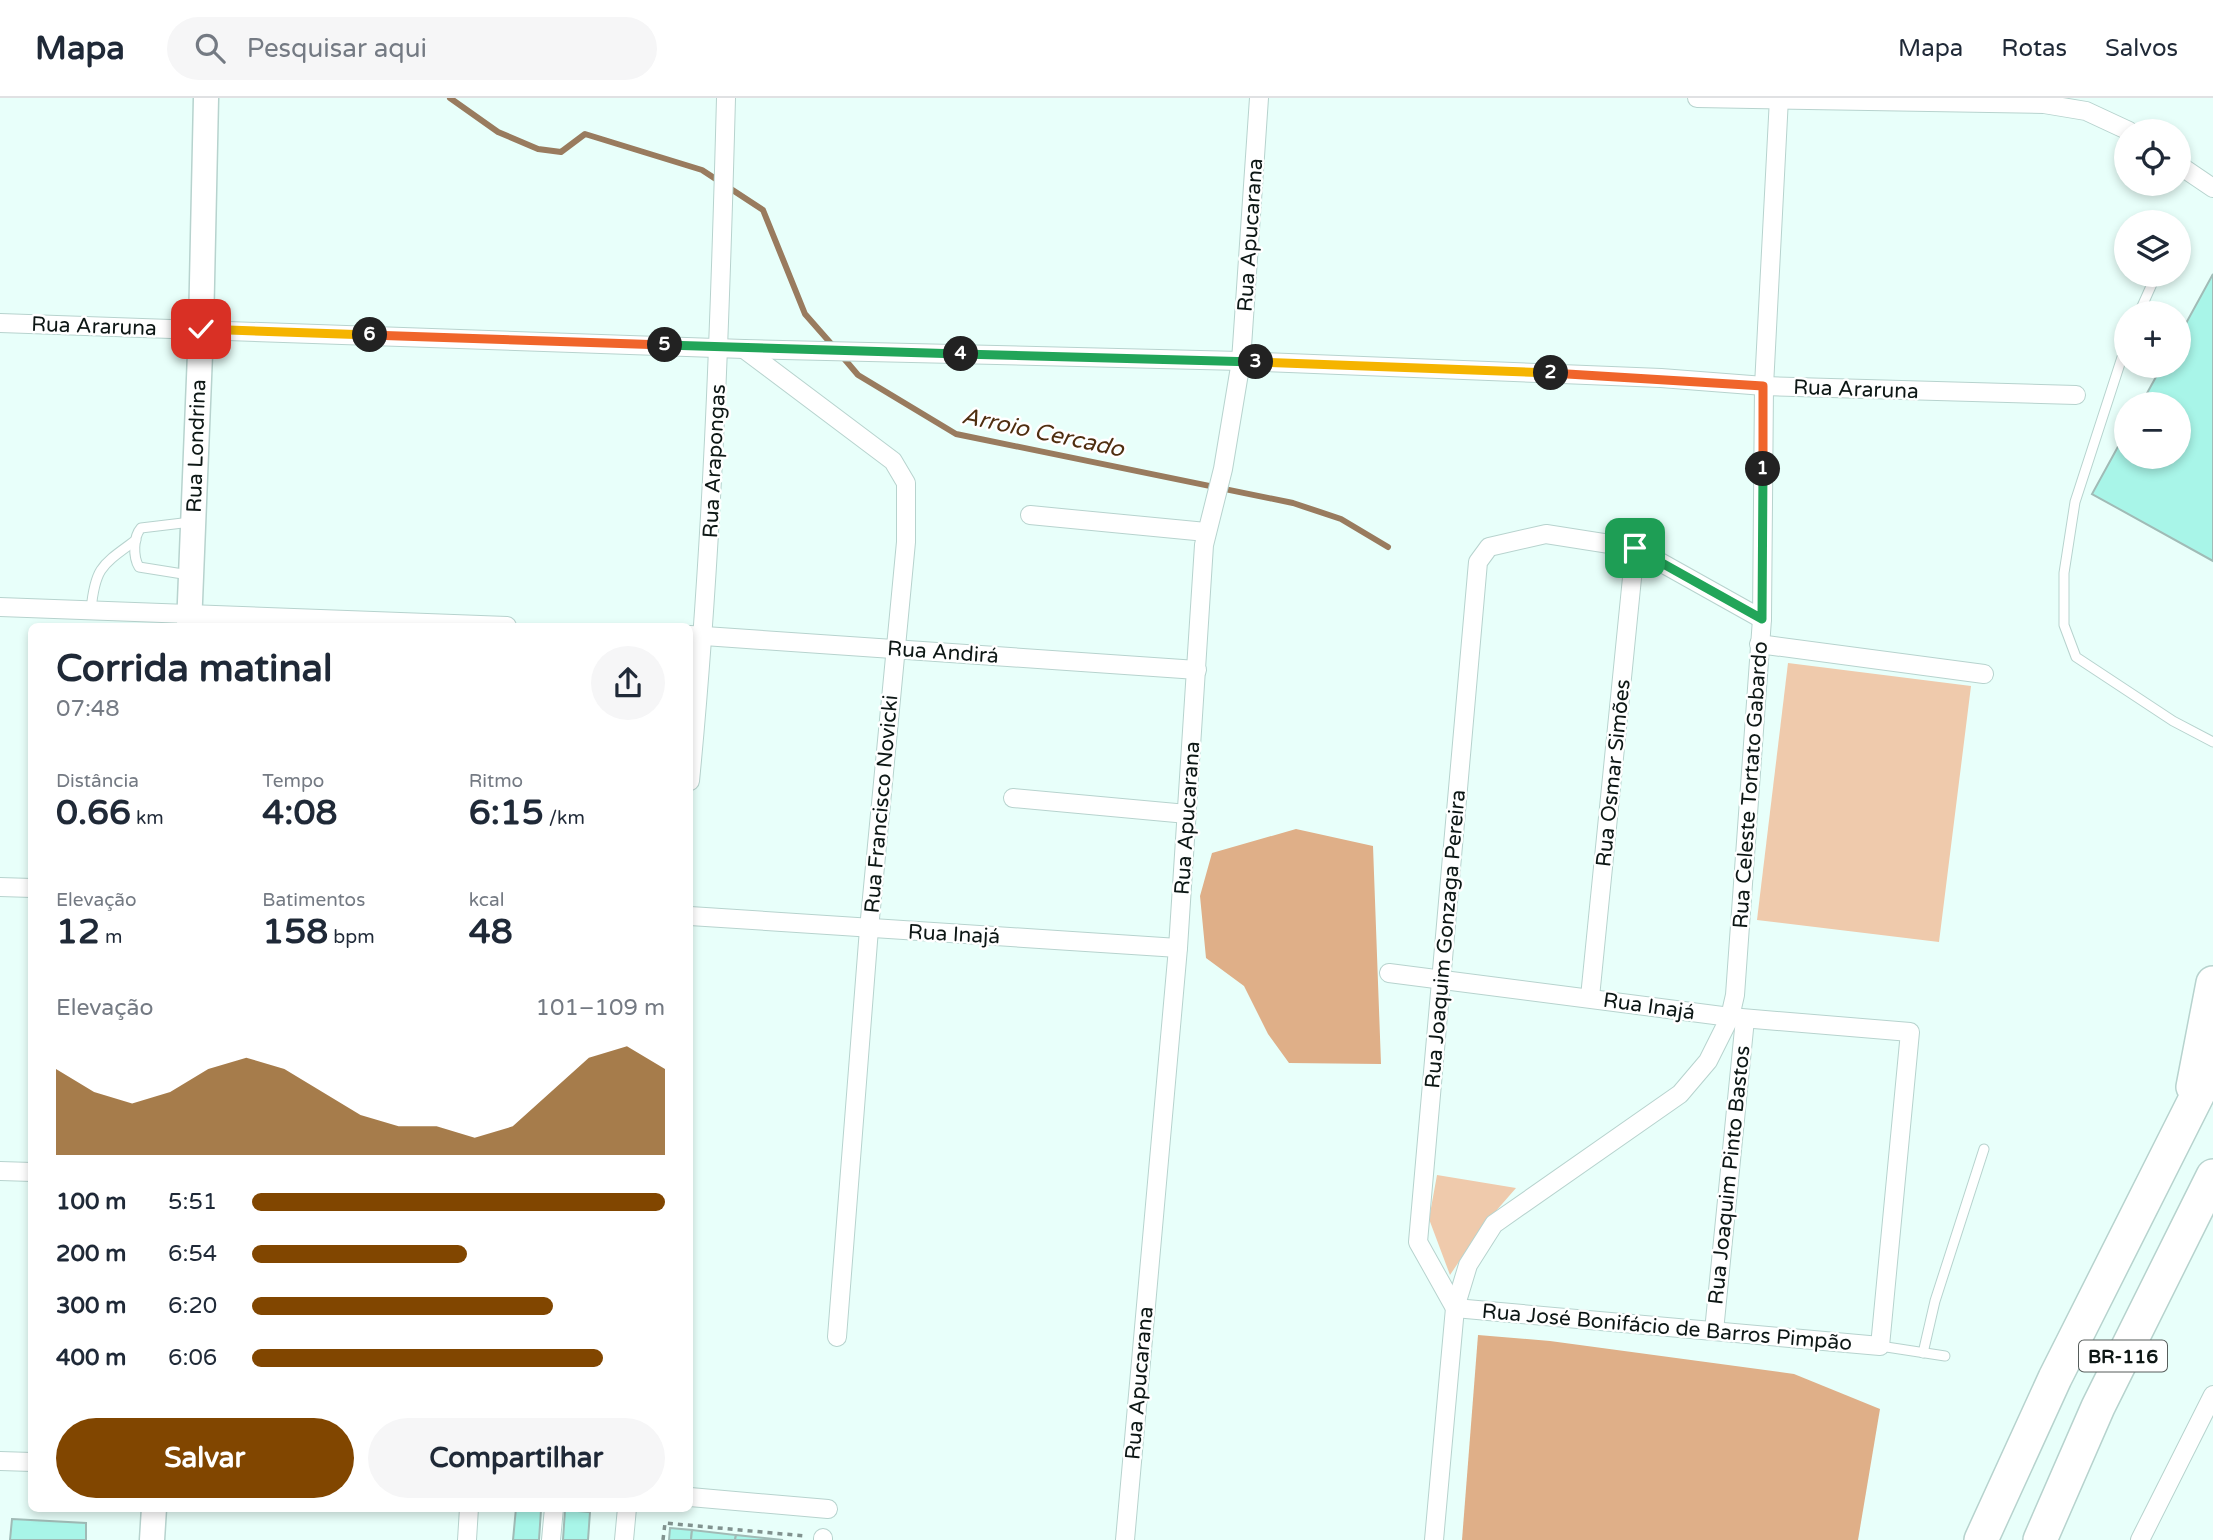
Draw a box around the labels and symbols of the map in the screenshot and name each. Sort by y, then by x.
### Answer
street label: Rua Apucarana [1233,157,1268,313]
pin [171,299,231,359]
street label: Rua Araruna [31,312,157,341]
pin: 6 [352,317,388,352]
pin: 5 [648,328,682,362]
pin: 4 [944,336,978,372]
pin: 3 [1238,344,1274,380]
pin: 2 [1534,356,1568,390]
street label: Rua Araruna [1793,375,1919,404]
street label: Rua Londrina [182,379,211,513]
street label: Rua Arapongas [698,383,731,539]
water label: Arroio Cercado [959,402,1127,464]
pin: 1 [1746,452,1780,486]
pin [1605,518,1665,578]
street label: Rua Andirá [886,636,1000,669]
street label: Rua Celeste Tortato Gabardo [1728,641,1773,930]
street label: Rua Osmar Simões [1591,678,1636,868]
street label: Rua Francisco Novicki [859,694,903,914]
street label: Rua Apucarana [1170,740,1205,896]
street label: Rua Joaquim Gonzaga Pereira [1420,789,1471,1090]
street label: Rua Inajá [907,920,1001,949]
street label: Rua Inajá [1601,988,1696,1025]
street label: Rua Joaquim Pinto Bastos [1703,1044,1756,1306]
street label: Rua José Bonifácio de Barros Pimpão [1481,1299,1853,1356]
street label: Rua Apucarana [1120,1305,1159,1461]
road number: BR-116 [2079,1340,2167,1372]

